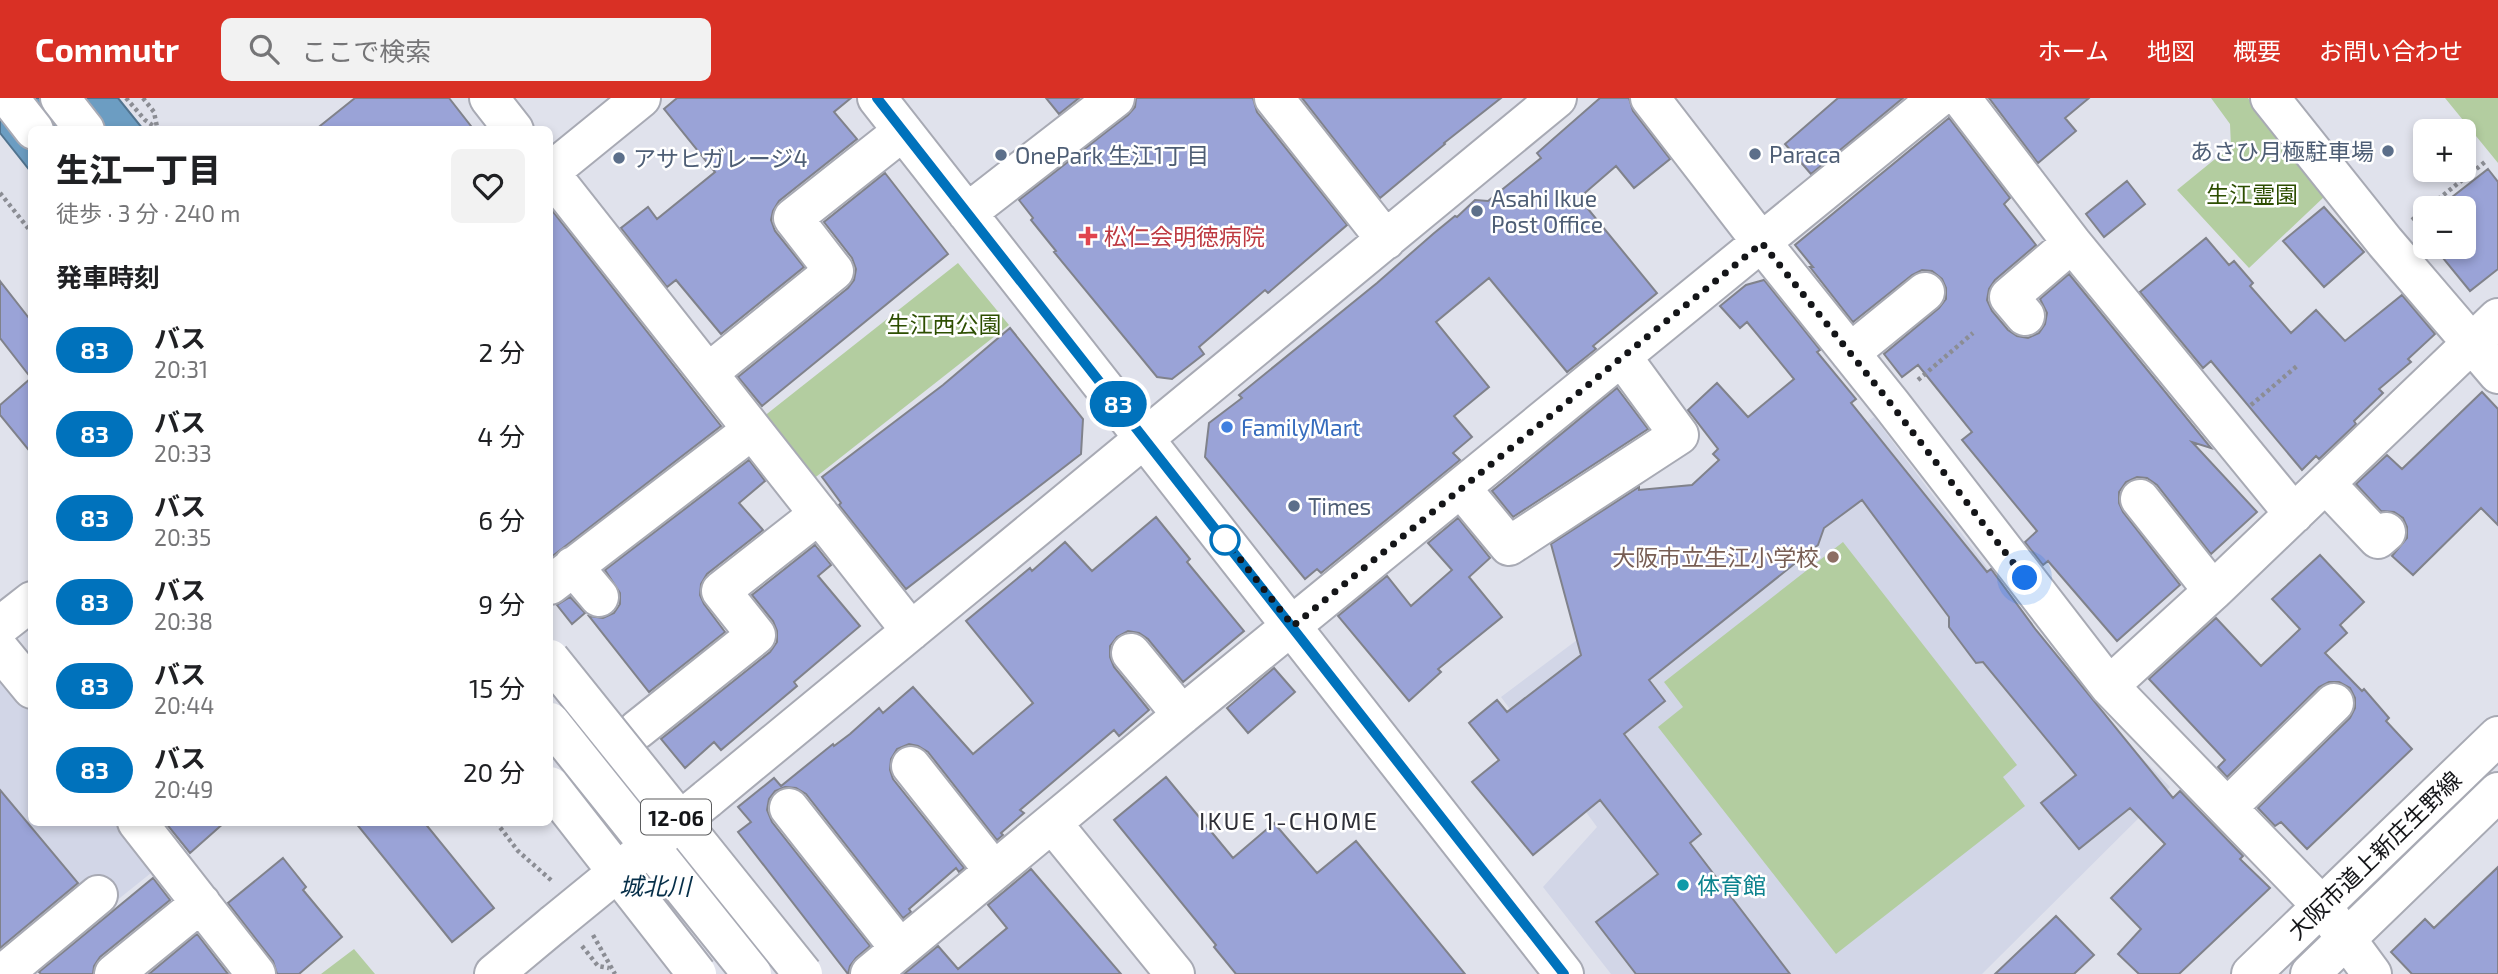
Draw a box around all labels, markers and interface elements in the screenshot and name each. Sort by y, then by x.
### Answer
search box [221,18,711,81]
text: Commutr [35,29,179,69]
icon: search [245,30,283,68]
text: ここで検索 [301,35,431,66]
text: ホーム [2038,36,2109,65]
text: 地図 [2147,36,2195,65]
text: 概要 [2233,36,2281,65]
text: お問い合わせ [2319,36,2463,65]
map controls [2413,119,2476,259]
button: + [2413,119,2476,182]
place label: あさひ月極駐車場 [2190,137,2374,165]
place label: Paraca [1769,140,1841,168]
place label: OnePark 生江1丁目 [1015,141,1209,169]
marker: あさひ月極駐車場 [2380,143,2396,159]
place label: アサヒガレージ4 [633,144,808,172]
marker: Paraca [1747,146,1763,162]
marker: OnePark 生江1丁目 [993,147,1009,163]
text: 生江一丁目 [56,149,221,189]
button: heart [451,149,525,223]
marker: アサヒガレージ4 [611,150,627,166]
park label: 生江霊園 [2206,180,2298,208]
place label: Asahi Ikue Post Office [1491,184,1603,238]
button: − [2413,196,2476,259]
text: 徒歩 · 3 分 · 240 m [56,199,241,227]
marker: Asahi Ikue Post Office [1469,203,1485,219]
place label: 松仁会明徳病院 [1104,222,1265,250]
marker: 松仁会明徳病院 [1078,226,1098,246]
text: 発車時刻 [56,261,160,292]
park label: 生江西公園 [887,310,1002,338]
text: バス [154,322,206,353]
text: 83 [80,335,109,364]
text: 2 分 [479,336,525,367]
text: 20:31 [154,355,208,383]
line badge: 83 [1086,381,1150,427]
text: 83 [1104,389,1132,418]
text: バス [154,406,206,437]
place label: FamilyMart [1241,413,1361,441]
text: 83 [80,419,109,448]
marker: FamilyMart [1219,419,1235,435]
text: 4 分 [477,420,525,451]
text: 20:33 [154,439,212,467]
text: バス [154,490,206,521]
place label: Times [1308,492,1371,520]
marker: Times [1286,498,1302,514]
text: 83 [80,503,109,532]
text: 6 分 [478,504,525,535]
text: 20:35 [154,523,211,551]
unlabelled marker [1210,525,1240,555]
place label: 大阪市立生江小学校 [1612,543,1819,571]
marker: 大阪市立生江小学校 [1825,549,1841,565]
your location [2007,560,2042,595]
text: バス [154,574,206,605]
text: 83 [80,587,109,616]
text: 9 分 [478,588,525,619]
text: 20:38 [154,607,213,635]
text: バス [154,658,206,689]
text: 83 [80,671,109,700]
text: 15 分 [469,672,525,703]
text: 20:44 [154,691,215,719]
text: バス [154,742,206,773]
text: 83 [80,755,109,784]
text: 20 分 [463,756,525,787]
street label: 大阪市道上新庄生野線 [2282,765,2466,945]
text: 20:49 [154,775,214,803]
road number: 12-06 [641,800,711,834]
district label: IKUE 1-CHOME [1199,806,1379,835]
water label: 城北川 [619,871,694,900]
place label: 体育館 [1697,871,1766,899]
marker: 体育館 [1675,877,1691,893]

